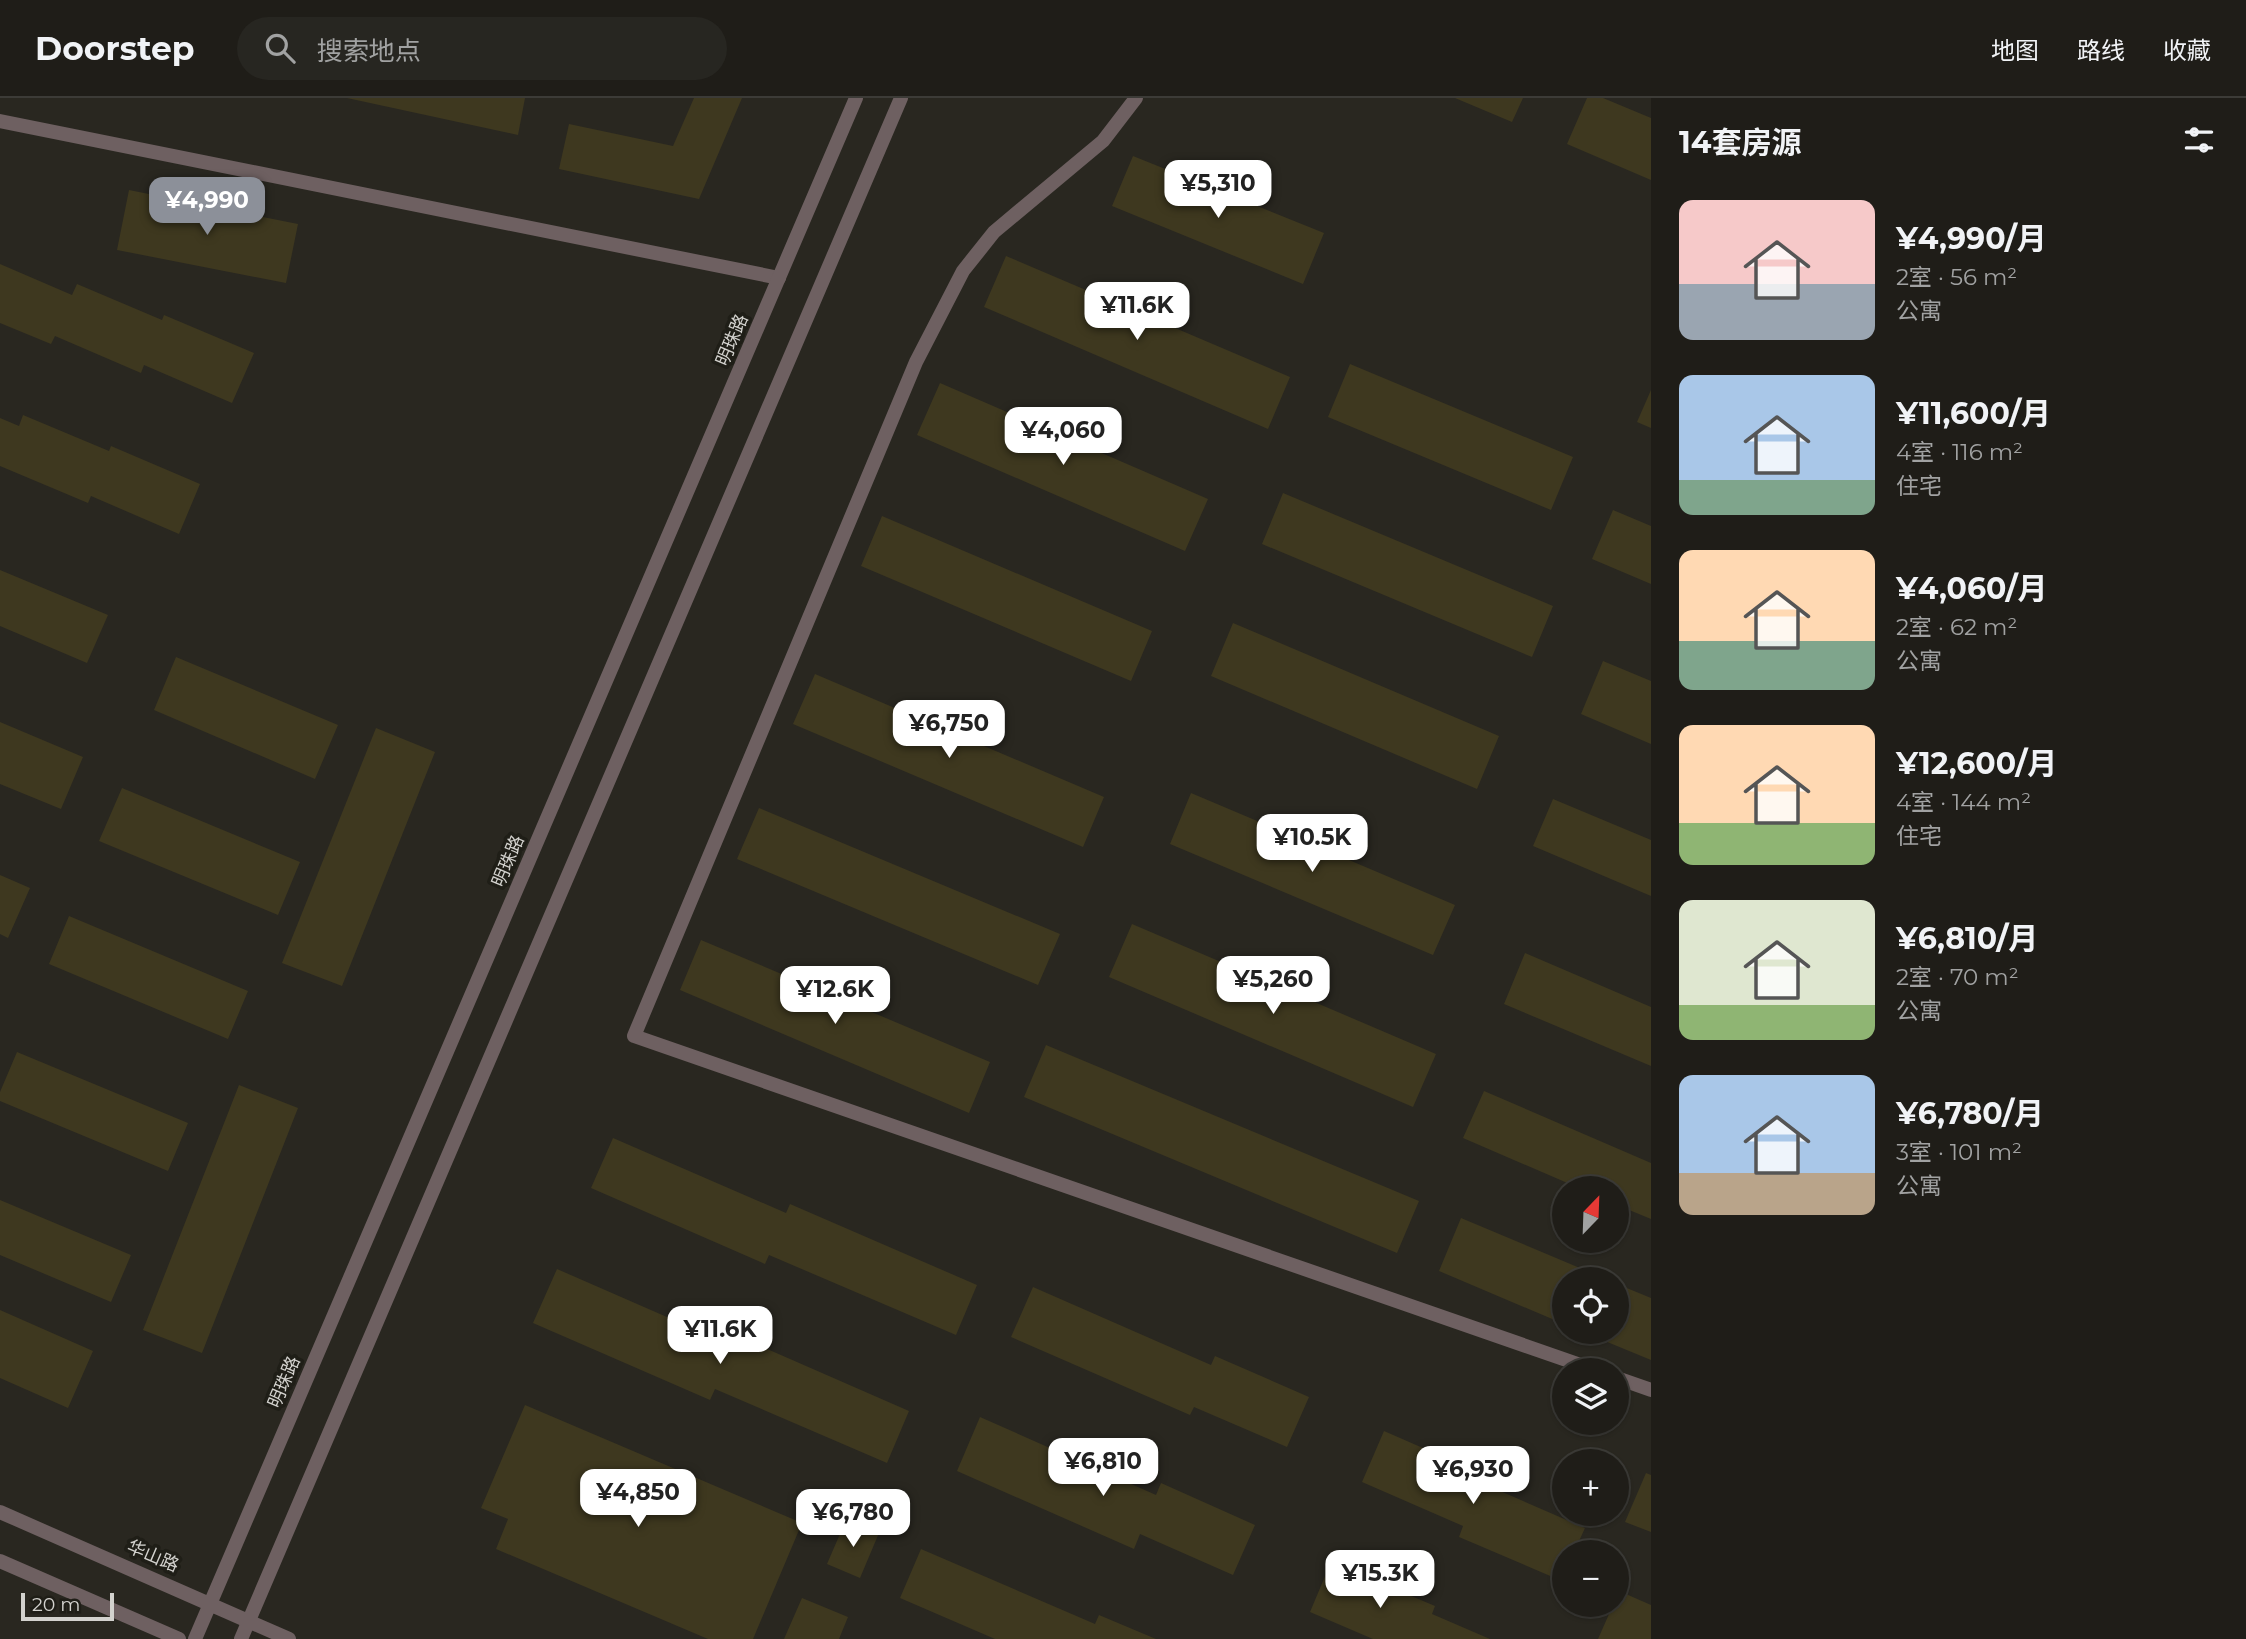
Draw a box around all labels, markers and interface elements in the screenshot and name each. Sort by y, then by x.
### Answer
search box [237,17,727,80]
text: Doorstep [35,28,195,68]
icon: search [261,29,299,67]
text: 搜索地点 [317,35,421,67]
text: 地图 [1991,36,2039,65]
text: 路线 [2077,36,2125,65]
text: 收藏 [2163,36,2211,65]
icon: filters [2180,121,2218,159]
text: 14套房源 [1679,124,1801,161]
pin: ¥5,310 [1161,160,1275,220]
text: ¥5,310 [1180,169,1256,197]
pin: ¥4,990 [150,178,264,237]
text: ¥4,990 [165,186,249,214]
text: ¥4,990/月 [1896,220,2047,257]
icon: home [1735,228,1819,312]
text: 2室 · 56 m² [1896,263,2017,291]
pin: ¥11.6K [1080,282,1194,342]
text: ¥11.6K [1100,291,1174,319]
text: 公寓 [1896,297,1942,325]
street label: 明珠路 [711,311,753,369]
text: ¥11,600/月 [1896,395,2051,432]
icon: home [1735,403,1819,487]
pin: ¥4,060 [1006,408,1120,467]
text: ¥4,060 [1021,416,1105,444]
text: 4室 · 116 m² [1896,438,2023,466]
text: 住宅 [1896,472,1942,500]
text: ¥4,060/月 [1896,570,2048,607]
icon: home [1735,578,1819,662]
text: 2室 · 62 m² [1896,613,2017,641]
text: 公寓 [1896,647,1942,675]
pin: ¥6,750 [892,700,1006,760]
text: ¥6,750 [909,709,989,737]
text: ¥12,600/月 [1896,745,2057,782]
icon: home [1735,753,1819,837]
text: 4室 · 144 m² [1896,788,2031,816]
pin: ¥10.5K [1255,814,1369,874]
text: 住宅 [1896,822,1942,850]
text: ¥10.5K [1273,823,1351,851]
street label: 明珠路 [487,832,529,890]
text: ¥6,810/月 [1896,920,2038,957]
icon: home [1735,928,1819,1012]
pin: ¥5,260 [1216,956,1330,1016]
text: 2室 · 70 m² [1896,963,2019,991]
text: ¥5,260 [1233,965,1313,993]
pin: ¥12.6K [778,967,892,1026]
text: ¥12.6K [796,975,874,1003]
text: 公寓 [1896,997,1942,1025]
text: ¥6,780/月 [1896,1095,2044,1132]
icon: home [1735,1103,1819,1187]
text: 3室 · 101 m² [1896,1138,2022,1166]
text: 公寓 [1896,1172,1942,1200]
north arrow [1552,1176,1629,1253]
map controls [1552,1176,1629,1617]
button: locate [1552,1267,1629,1344]
pin: ¥11.6K [663,1306,777,1366]
text: ¥11.6K [683,1315,757,1343]
street label: 明珠路 [263,1353,305,1411]
button: layers [1552,1358,1629,1435]
pin: ¥6,810 [1046,1438,1160,1498]
pin: ¥6,930 [1416,1446,1530,1506]
text: ¥6,810 [1064,1447,1142,1475]
button: + [1552,1449,1629,1526]
text: ¥6,930 [1432,1455,1514,1483]
pin: ¥4,850 [581,1470,695,1529]
text: ¥4,850 [596,1478,680,1506]
pin: ¥6,780 [796,1490,910,1549]
text: ¥6,780 [812,1498,894,1526]
street label: 华山路 [124,1535,182,1577]
button: − [1552,1540,1629,1617]
pin: ¥15.3K [1323,1550,1437,1610]
text: ¥15.3K [1341,1559,1419,1587]
scale bar [21,1590,114,1622]
text: 20 m [32,1593,80,1616]

